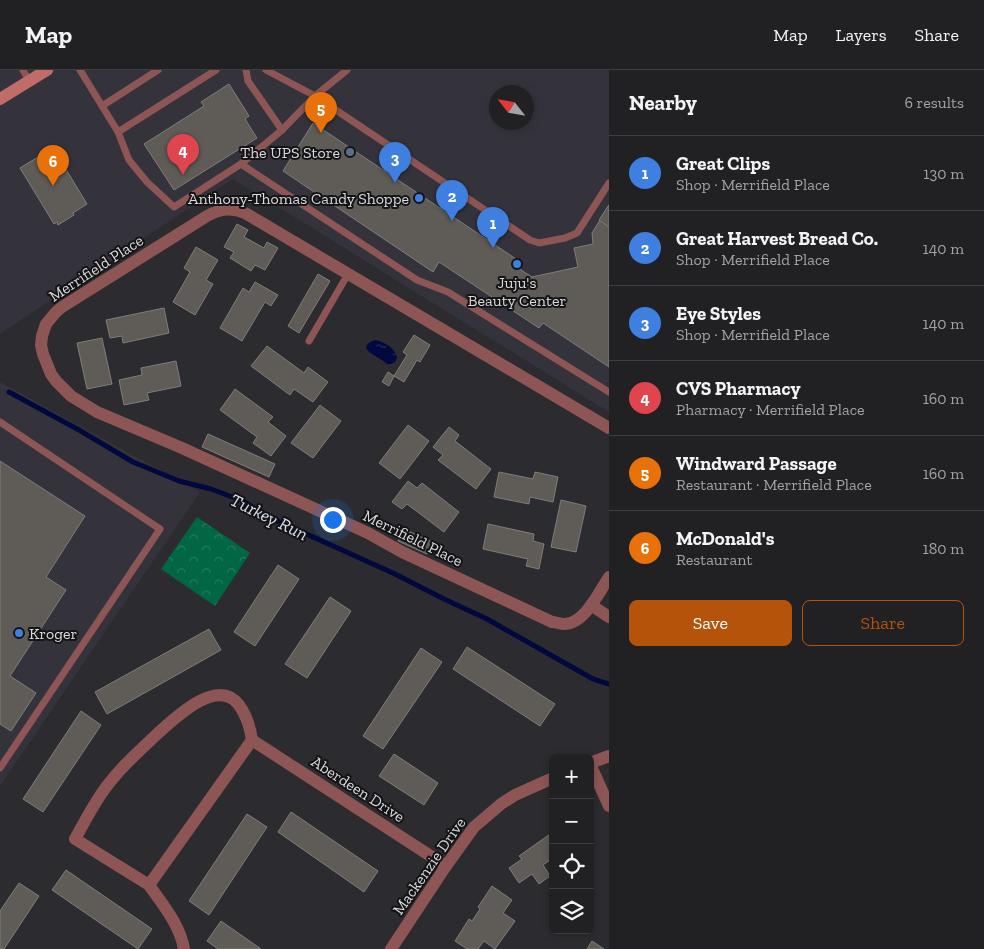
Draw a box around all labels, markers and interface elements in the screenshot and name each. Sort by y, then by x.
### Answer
text: Map [25,20,72,49]
text: Map [773,24,808,46]
text: Layers [836,24,887,46]
text: Share [915,24,959,46]
north arrow [489,85,534,130]
text: Nearby [629,90,697,115]
pin: 5 [305,92,337,133]
text: 6 results [904,93,964,112]
pin: 4 [167,134,199,175]
pin: 3 [379,142,411,183]
place label: The UPS Store [240,143,340,162]
pin: 6 [37,145,69,186]
marker: The UPS Store [344,146,356,158]
text: Great Clips [676,152,770,175]
text: 1 [642,164,648,183]
text: 130 m [923,164,964,183]
text: Shop · Merrifield Place [676,175,830,194]
pin: 2 [436,180,468,221]
place label: Anthony-Thomas Candy Shoppe [188,189,409,208]
marker: Anthony-Thomas Candy Shoppe [413,192,425,204]
pin: 1 [477,207,509,248]
text: Great Harvest Bread Co. [676,227,878,250]
street label: Merrifield Place [45,230,147,306]
text: 2 [641,239,649,258]
text: 140 m [923,239,964,258]
text: Shop · Merrifield Place [676,250,830,269]
marker: Juju's Beauty Center [511,258,523,270]
place label: Juju's Beauty Center [468,273,567,310]
text: Eye Styles [676,302,761,325]
text: 3 [641,314,649,333]
text: 140 m [923,314,964,333]
text: Shop · Merrifield Place [676,325,830,344]
text: CVS Pharmacy [676,377,801,400]
text: 4 [640,389,650,408]
text: 160 m [923,389,964,408]
text: Pharmacy · Merrifield Place [676,400,865,419]
text: Windward Passage [676,452,837,475]
text: 5 [641,464,649,483]
text: 160 m [923,464,964,483]
text: Restaurant · Merrifield Place [676,475,872,494]
water label: Turkey Run [226,489,312,545]
street label: Merrifield Place [360,506,466,570]
your location [320,507,346,533]
text: McDonald's [676,527,774,550]
text: 6 [641,539,649,558]
text: 180 m [923,539,964,558]
text: Restaurant [676,550,752,569]
button: Save [629,600,792,646]
button: Share [802,600,964,646]
place label: Kroger [29,624,77,643]
marker: Kroger [13,627,25,639]
street label: Aberdeen Drive [308,752,408,826]
map controls [549,754,594,934]
button: + [549,754,594,799]
button: − [549,799,594,844]
street label: Mackenzie Drive [388,814,470,918]
button: locate [549,844,594,889]
button: layers [549,889,594,934]

